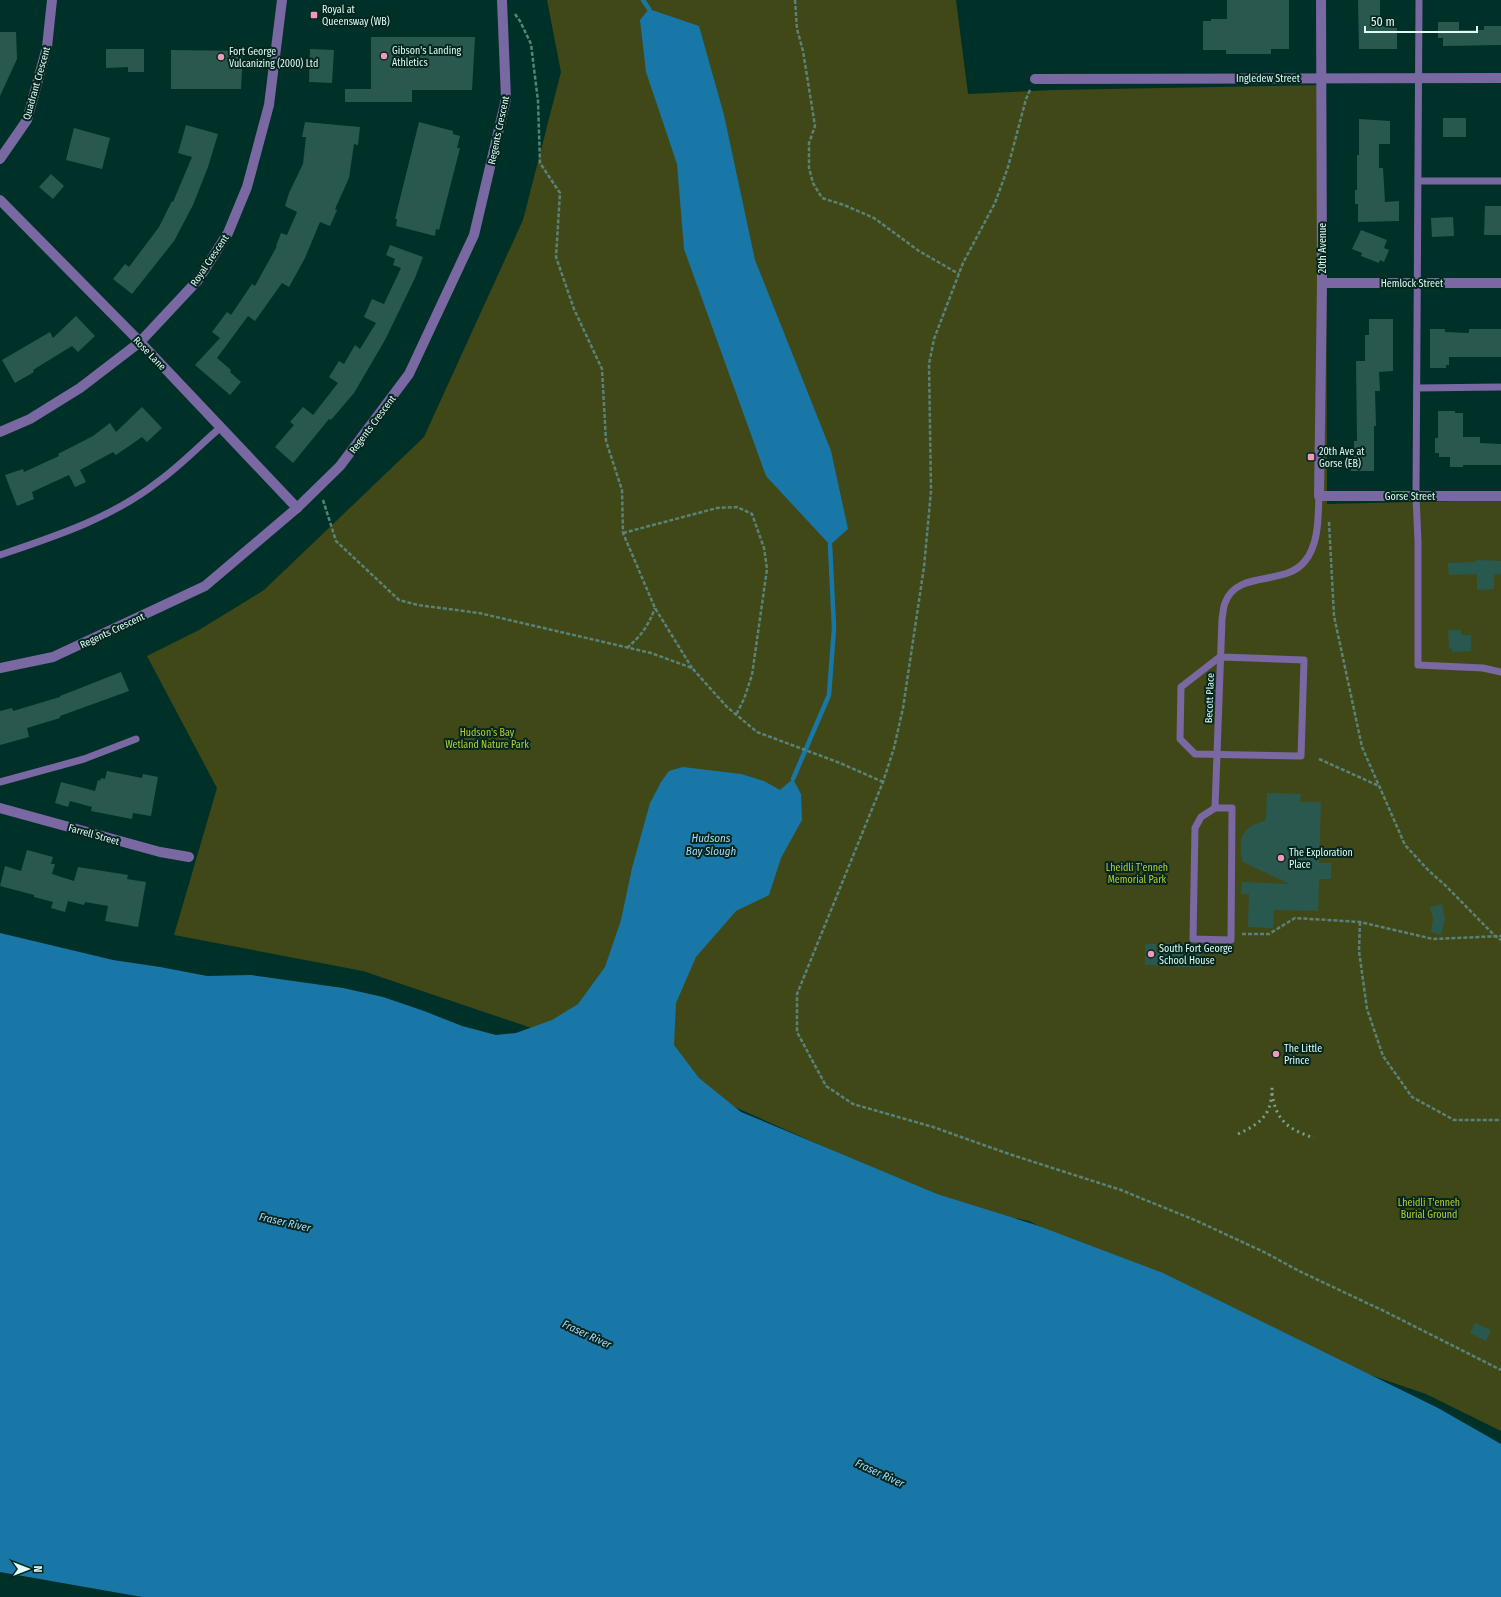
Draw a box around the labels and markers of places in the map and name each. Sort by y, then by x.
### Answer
place label: Royal at Queensway (WB) [322,4,390,28]
marker: Royal at Queensway (WB) [309,10,319,20]
place label: Gibson's Landing Athletics [392,45,461,69]
place label: Fort George Vulcanizing (2000) Ltd [229,46,318,70]
marker: Gibson's Landing Athletics [379,51,389,61]
marker: Fort George Vulcanizing (2000) Ltd [216,52,226,62]
place label: 20th Ave at Gorse (EB) [1319,446,1365,470]
marker: 20th Ave at Gorse (EB) [1306,452,1316,462]
place label: The Exploration Place [1289,847,1353,871]
marker: The Exploration Place [1276,853,1286,863]
place label: South Fort George School House [1159,943,1233,967]
marker: South Fort George School House [1146,949,1156,959]
place label: The Little Prince [1284,1043,1322,1067]
marker: The Little Prince [1271,1049,1281,1059]

